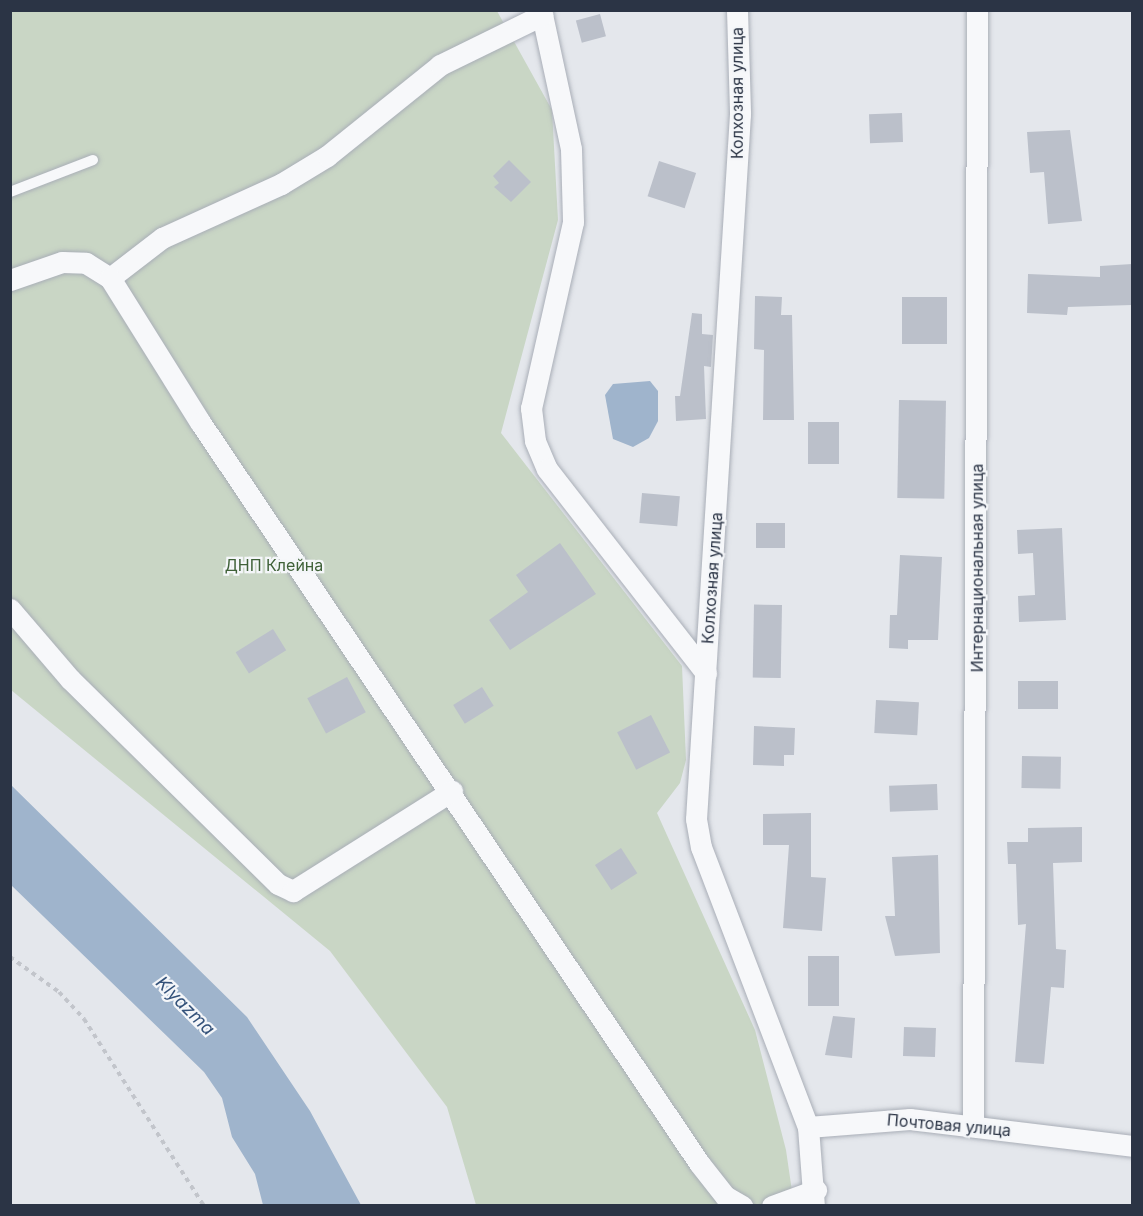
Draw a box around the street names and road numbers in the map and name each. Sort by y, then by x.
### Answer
street label: Колхозная улица [727,27,747,159]
street label: Интернациональная улица [967,464,987,672]
street label: Колхозная улица [698,511,726,645]
street label: Почтовая улица [886,1110,1012,1140]

